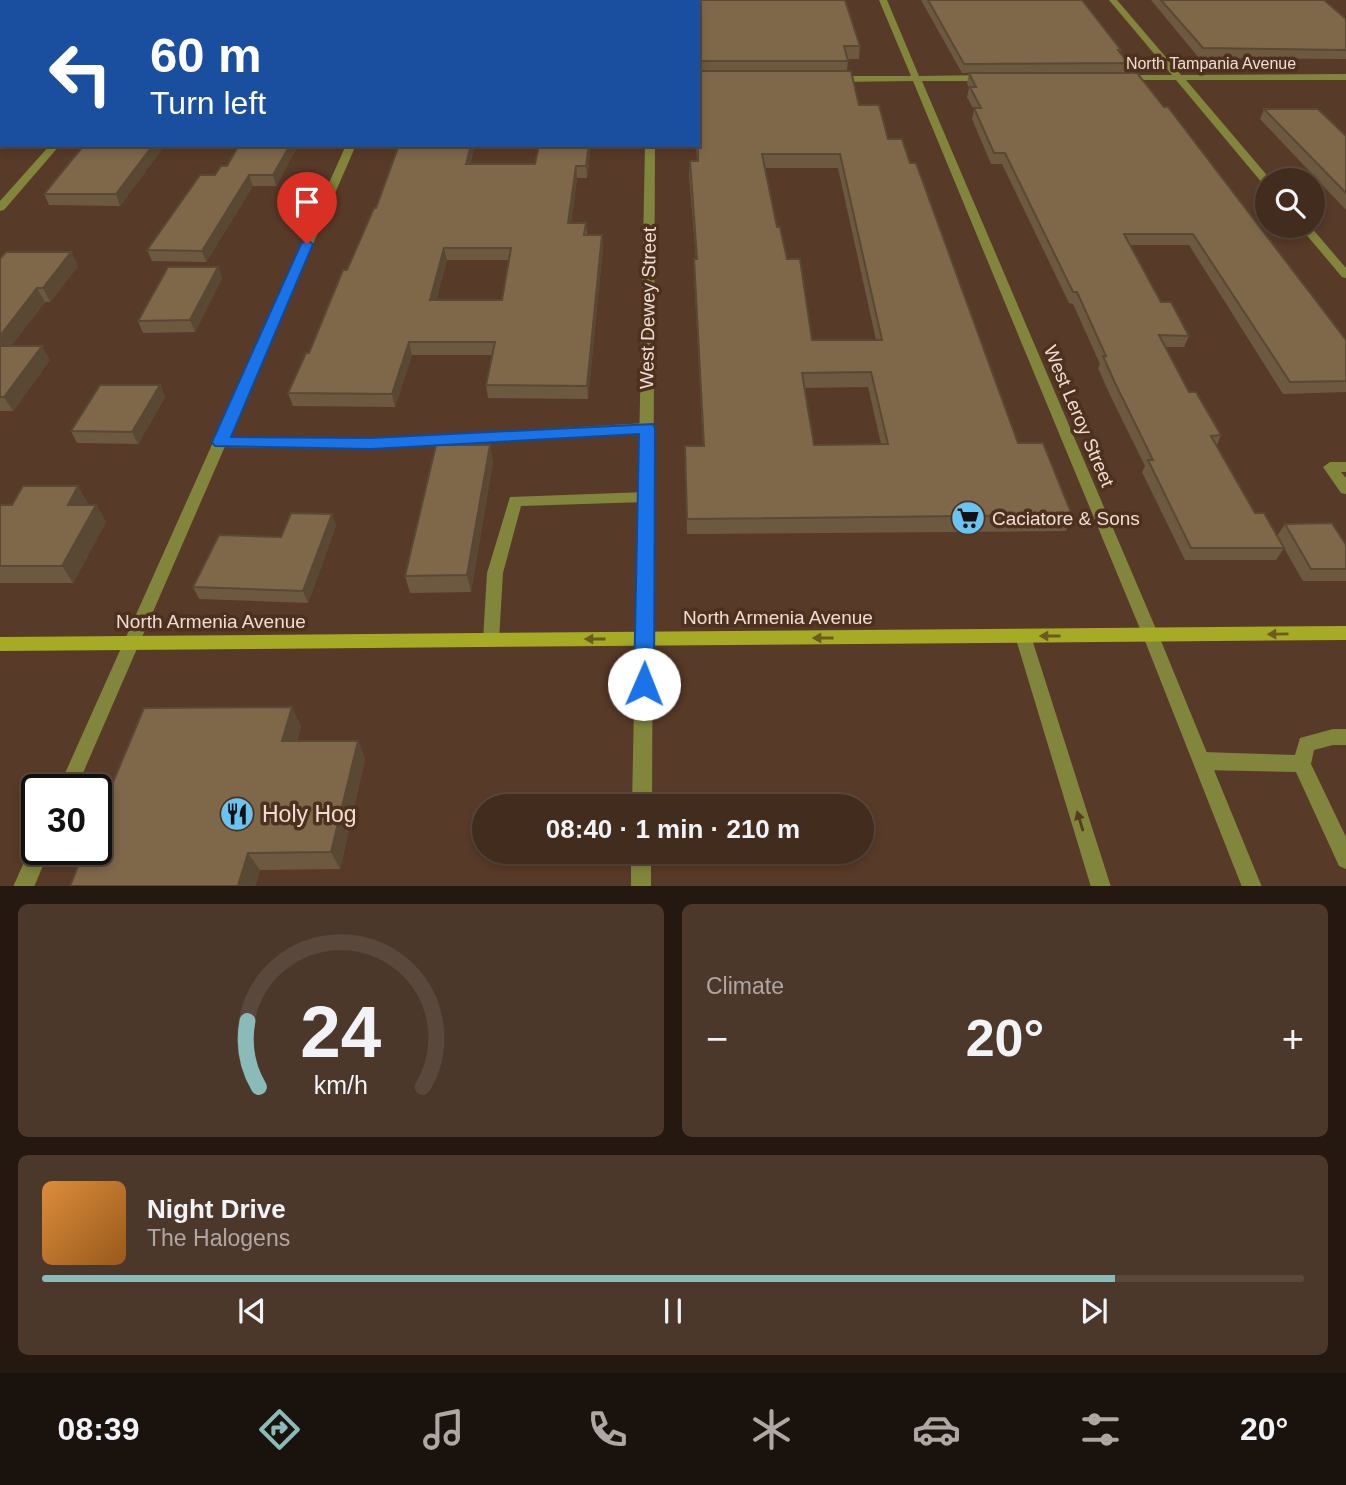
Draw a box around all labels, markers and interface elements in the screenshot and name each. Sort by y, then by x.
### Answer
icon: left [35,28,126,119]
text: 60 m [150,28,262,82]
street label: North Tampania Avenue [1126,55,1296,72]
text: Turn left [150,85,266,121]
map controls [1255,168,1325,238]
button: search [1255,168,1325,238]
pin [277,172,337,244]
icon: arrive [288,183,326,221]
street label: West Dewey Street [636,226,660,389]
street label: West Leroy Street [1040,342,1119,491]
supermarket icon: Caciatore & Sons [949,499,987,537]
place label: Caciatore & Sons [992,508,1140,529]
street label: North Armenia Avenue [683,607,873,628]
street label: North Armenia Avenue [116,611,306,632]
one-way arrow [1267,628,1289,640]
one-way arrow [1039,630,1061,642]
one-way arrow [812,632,834,644]
one-way arrow [584,633,606,645]
position arrow [607,647,681,721]
speed limit sign: 30 [21,774,112,865]
restaurant icon: Holy Hog [218,795,256,833]
place label: Holy Hog [262,801,357,827]
one-way arrow [1075,811,1085,832]
text: 08:40 · 1 min · 210 m [546,814,800,844]
text: Climate [706,973,784,999]
text: 24 [301,991,382,1072]
text: 20° [966,1009,1044,1067]
text: − [706,1018,728,1060]
text: + [1282,1018,1304,1060]
text: km/h [314,1070,368,1098]
text: Night Drive [147,1194,286,1224]
text: The Halogens [147,1225,290,1251]
icon: previous [233,1292,271,1330]
icon: pause [654,1292,692,1330]
icon: next [1075,1292,1113,1330]
icon: directions [255,1405,304,1454]
icon: music [419,1405,468,1454]
icon: phone [583,1405,632,1454]
icon: climate [747,1405,796,1454]
icon: car [912,1405,961,1454]
icon: filters [1076,1405,1125,1454]
text: 08:39 [58,1411,139,1447]
text: 20° [1240,1411,1288,1447]

